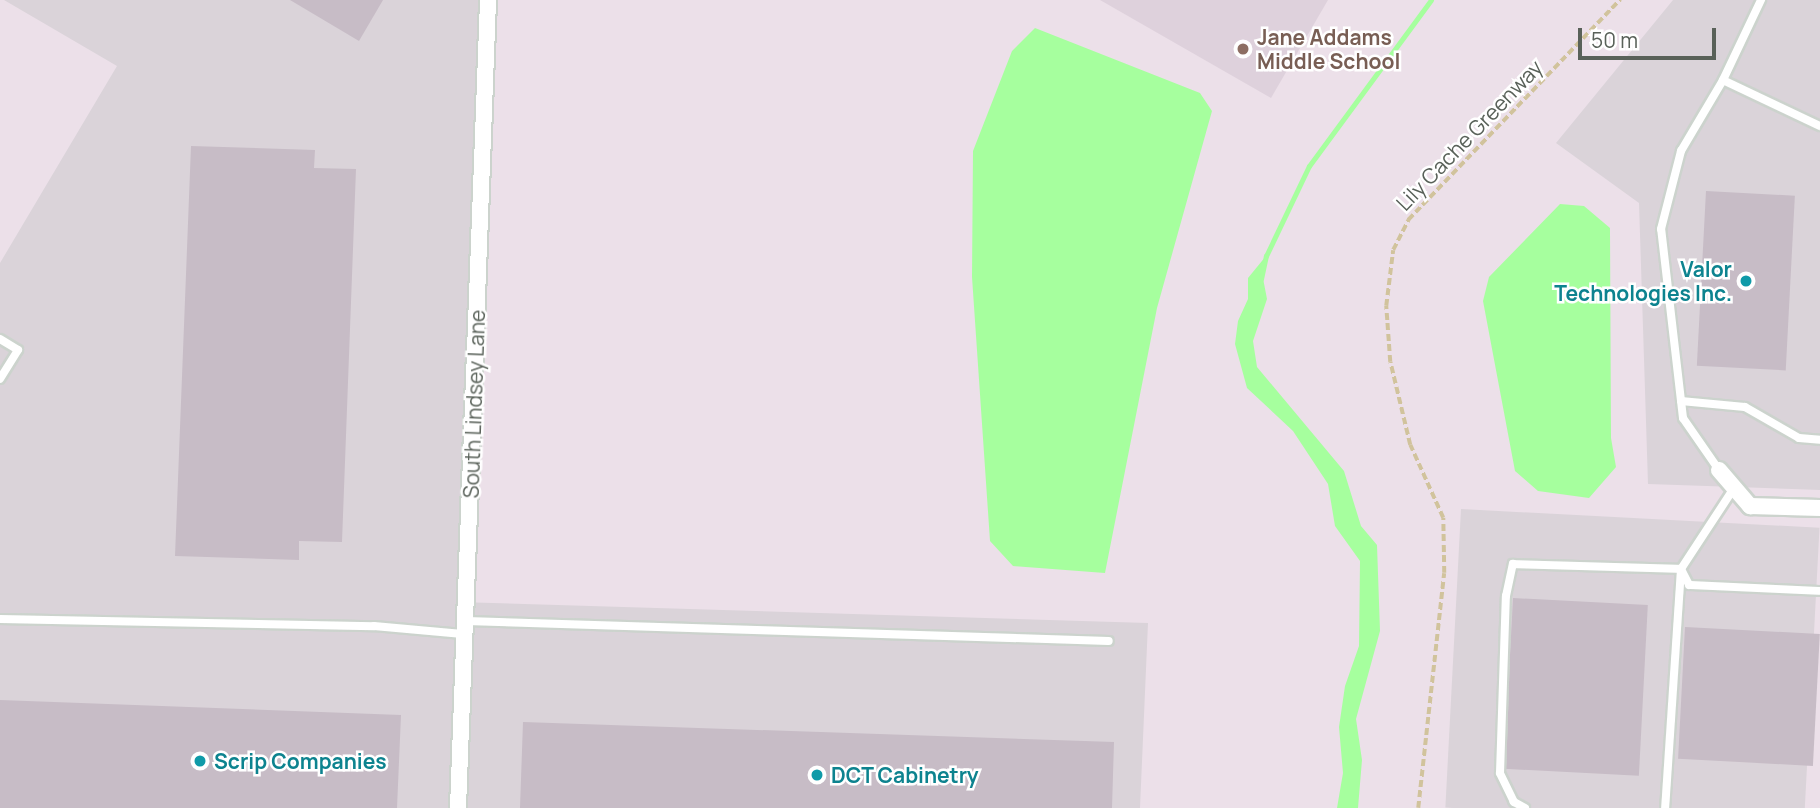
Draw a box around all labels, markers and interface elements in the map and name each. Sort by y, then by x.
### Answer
scale bar [1582,14,1720,58]
place label: Jane Addams Middle School [1257,24,1400,74]
text: 50 m [1591,26,1638,54]
marker: Jane Addams Middle School [1235,41,1251,57]
street label: Lily Cache Greenway [1391,54,1547,216]
place label: Valor Technologies Inc. [1554,256,1732,306]
marker: Valor Technologies Inc. [1738,273,1754,289]
street label: South Lindsey Lane [458,309,490,499]
place label: Scrip Companies [214,748,387,774]
marker: Scrip Companies [192,753,208,769]
place label: DCT Cabinetry [831,762,979,788]
marker: DCT Cabinetry [809,767,825,783]

